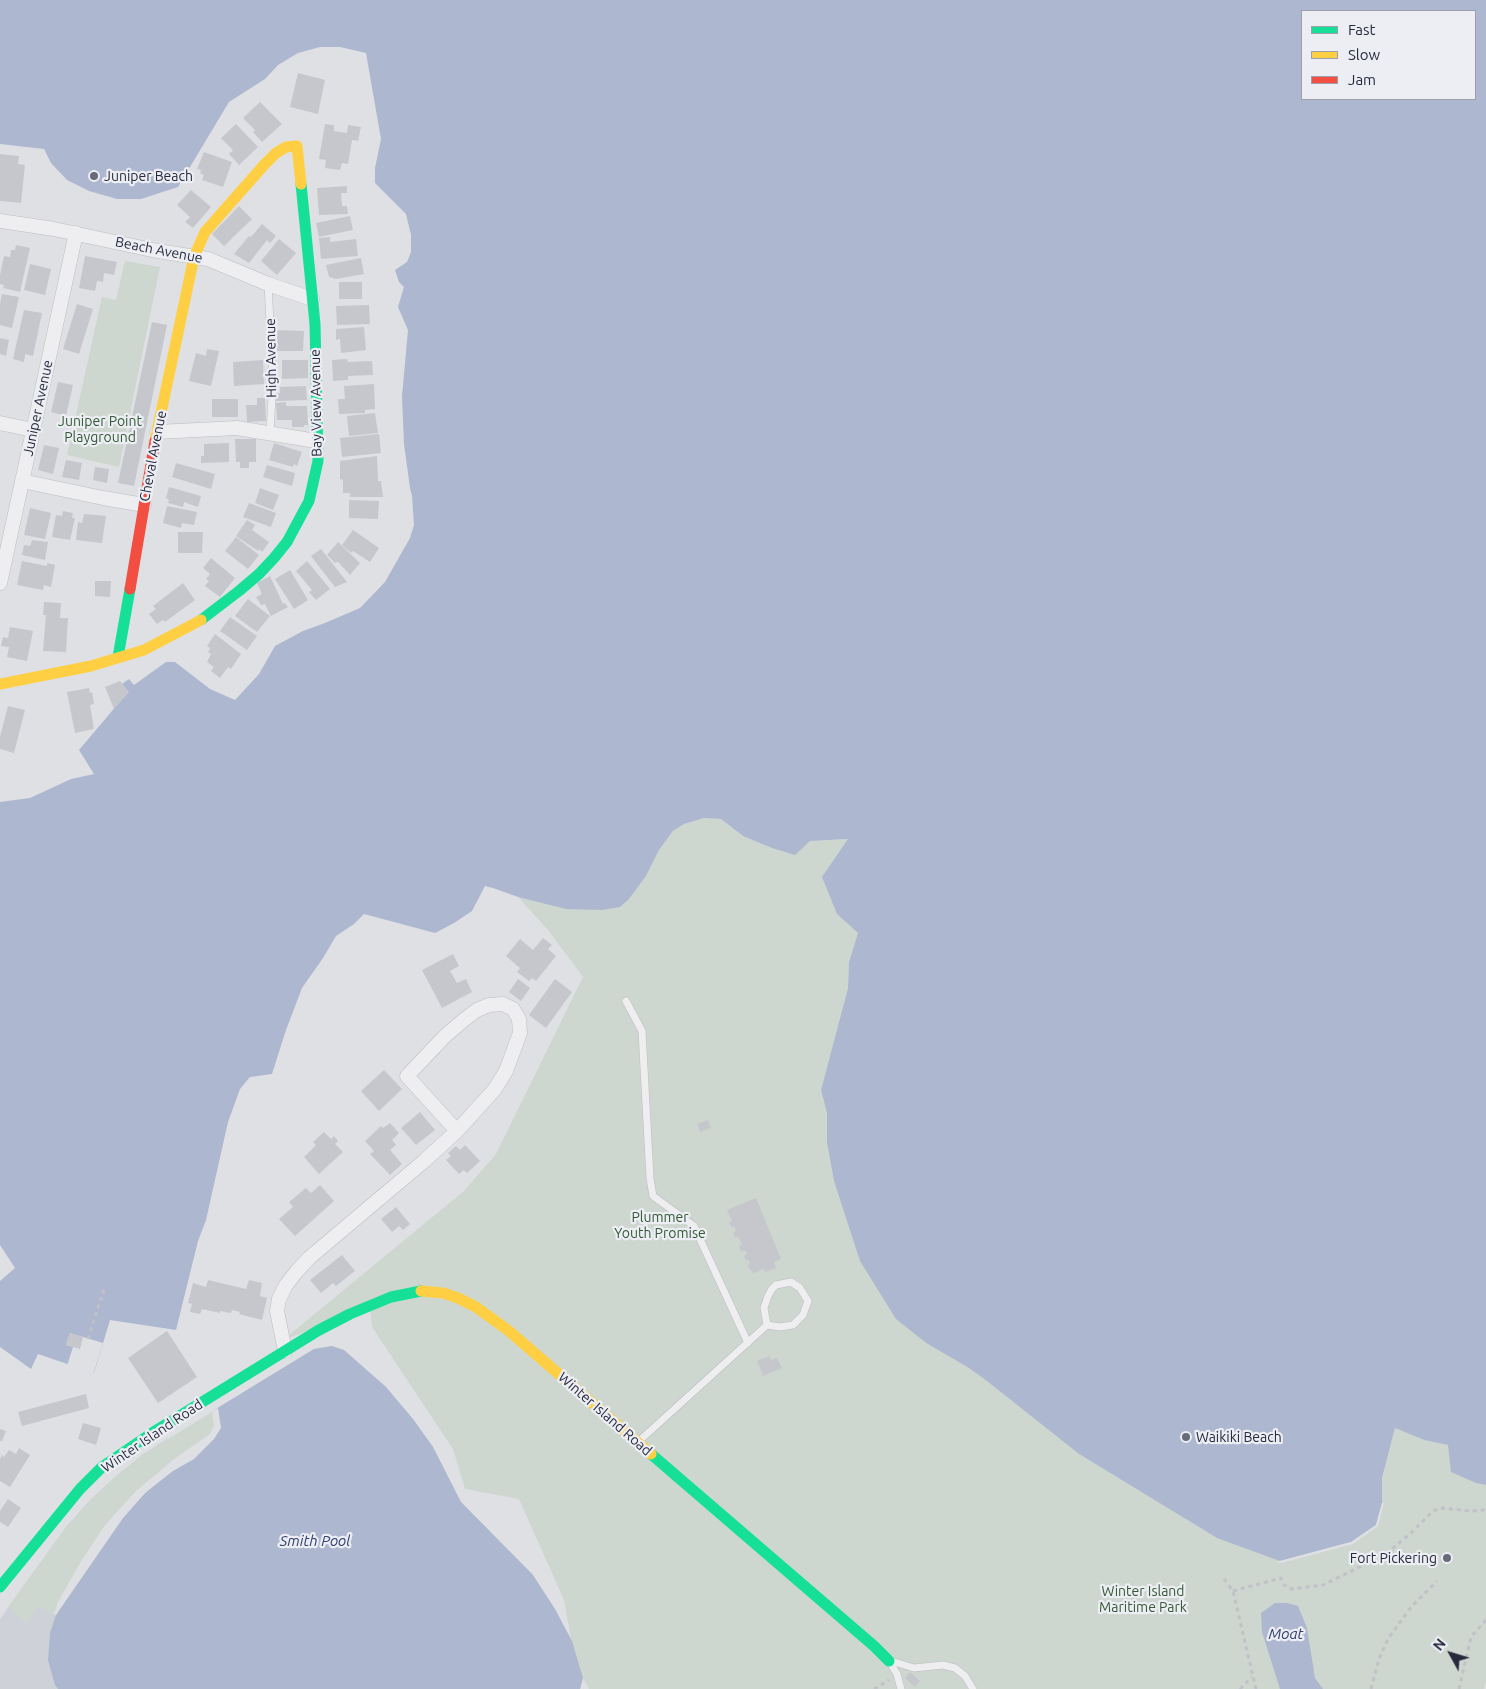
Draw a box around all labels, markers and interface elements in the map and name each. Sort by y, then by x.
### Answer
legend [1301,10,1476,100]
text: Fast [1348,21,1375,38]
text: Slow [1348,46,1380,63]
text: Jam [1348,71,1376,88]
place label: Juniper Beach [104,168,193,184]
marker: Juniper Beach [88,170,100,182]
street label: Beach Avenue [114,233,204,267]
street label: High Avenue [262,318,280,398]
street label: Bay View Avenue [307,349,325,457]
street label: Juniper Avenue [20,358,56,458]
street label: Cheval Avenue [136,409,170,503]
park label: Juniper Point Playground [58,413,142,446]
park label: Plummer Youth Promise [614,1209,706,1242]
street label: Winter Island Road [555,1369,655,1459]
street label: Winter Island Road [98,1396,206,1476]
place label: Waikiki Beach [1196,1429,1282,1445]
marker: Waikiki Beach [1180,1431,1192,1443]
water label: Smith Pool [280,1532,350,1550]
place label: Fort Pickering [1350,1550,1437,1566]
marker: Fort Pickering [1441,1552,1453,1564]
park label: Winter Island Maritime Park [1099,1583,1187,1615]
water label: Moat [1269,1625,1303,1643]
north arrow [1426,1629,1476,1679]
text: N [1430,1635,1449,1654]

